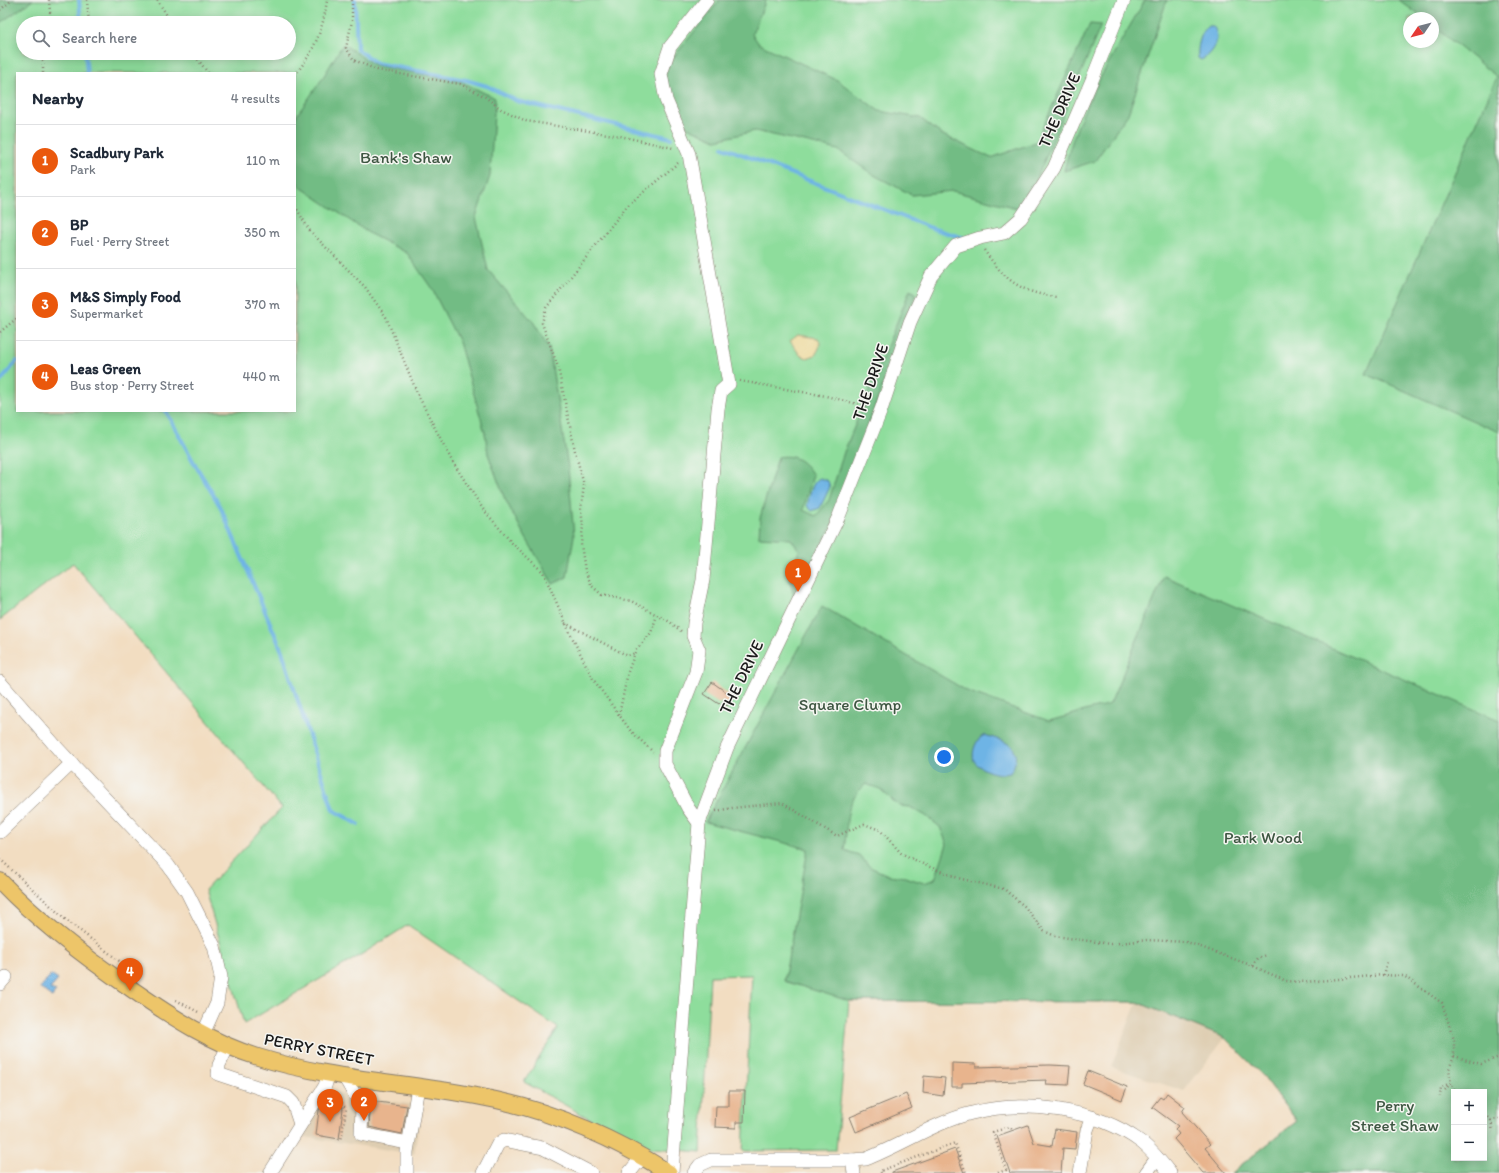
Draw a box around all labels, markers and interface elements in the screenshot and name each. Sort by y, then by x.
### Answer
north arrow [1403,12,1439,48]
search box [16,16,296,60]
icon: search [30,27,52,49]
text: Search here [62,29,137,47]
street label: THE DRIVE [1034,69,1084,151]
text: Nearby [32,88,84,108]
text: 4 results [231,91,280,106]
text: Scadbury Park [70,144,164,162]
park label: Bank's Shaw [360,147,452,167]
text: 1 [42,153,48,168]
text: 110 m [246,153,280,168]
text: Park [70,162,96,177]
text: BP [70,216,88,234]
text: 2 [42,225,48,240]
text: 350 m [244,225,280,240]
text: Fuel · Perry Street [70,234,169,249]
text: M&S Simply Food [70,288,181,306]
text: 3 [41,297,49,312]
text: 370 m [245,297,280,312]
text: Supermarket [70,306,143,321]
street label: THE DRIVE [848,341,892,423]
text: Leas Green [70,360,141,378]
text: 4 [41,369,49,384]
text: 440 m [243,369,280,384]
text: Bus stop · Perry Street [70,378,194,393]
pin: 1 [785,559,811,592]
street label: THE DRIVE [715,637,767,717]
park label: Square Clump [799,694,901,714]
your location [934,747,954,767]
park label: Park Wood [1224,827,1303,847]
pin: 4 [117,958,143,991]
street label: PERRY STREET [262,1029,376,1070]
pin: 2 [351,1088,377,1121]
pin: 3 [317,1089,343,1122]
map controls [1451,1089,1487,1161]
button: + [1451,1089,1487,1125]
park label: Perry Street Shaw [1351,1095,1439,1135]
button: − [1451,1125,1487,1161]

